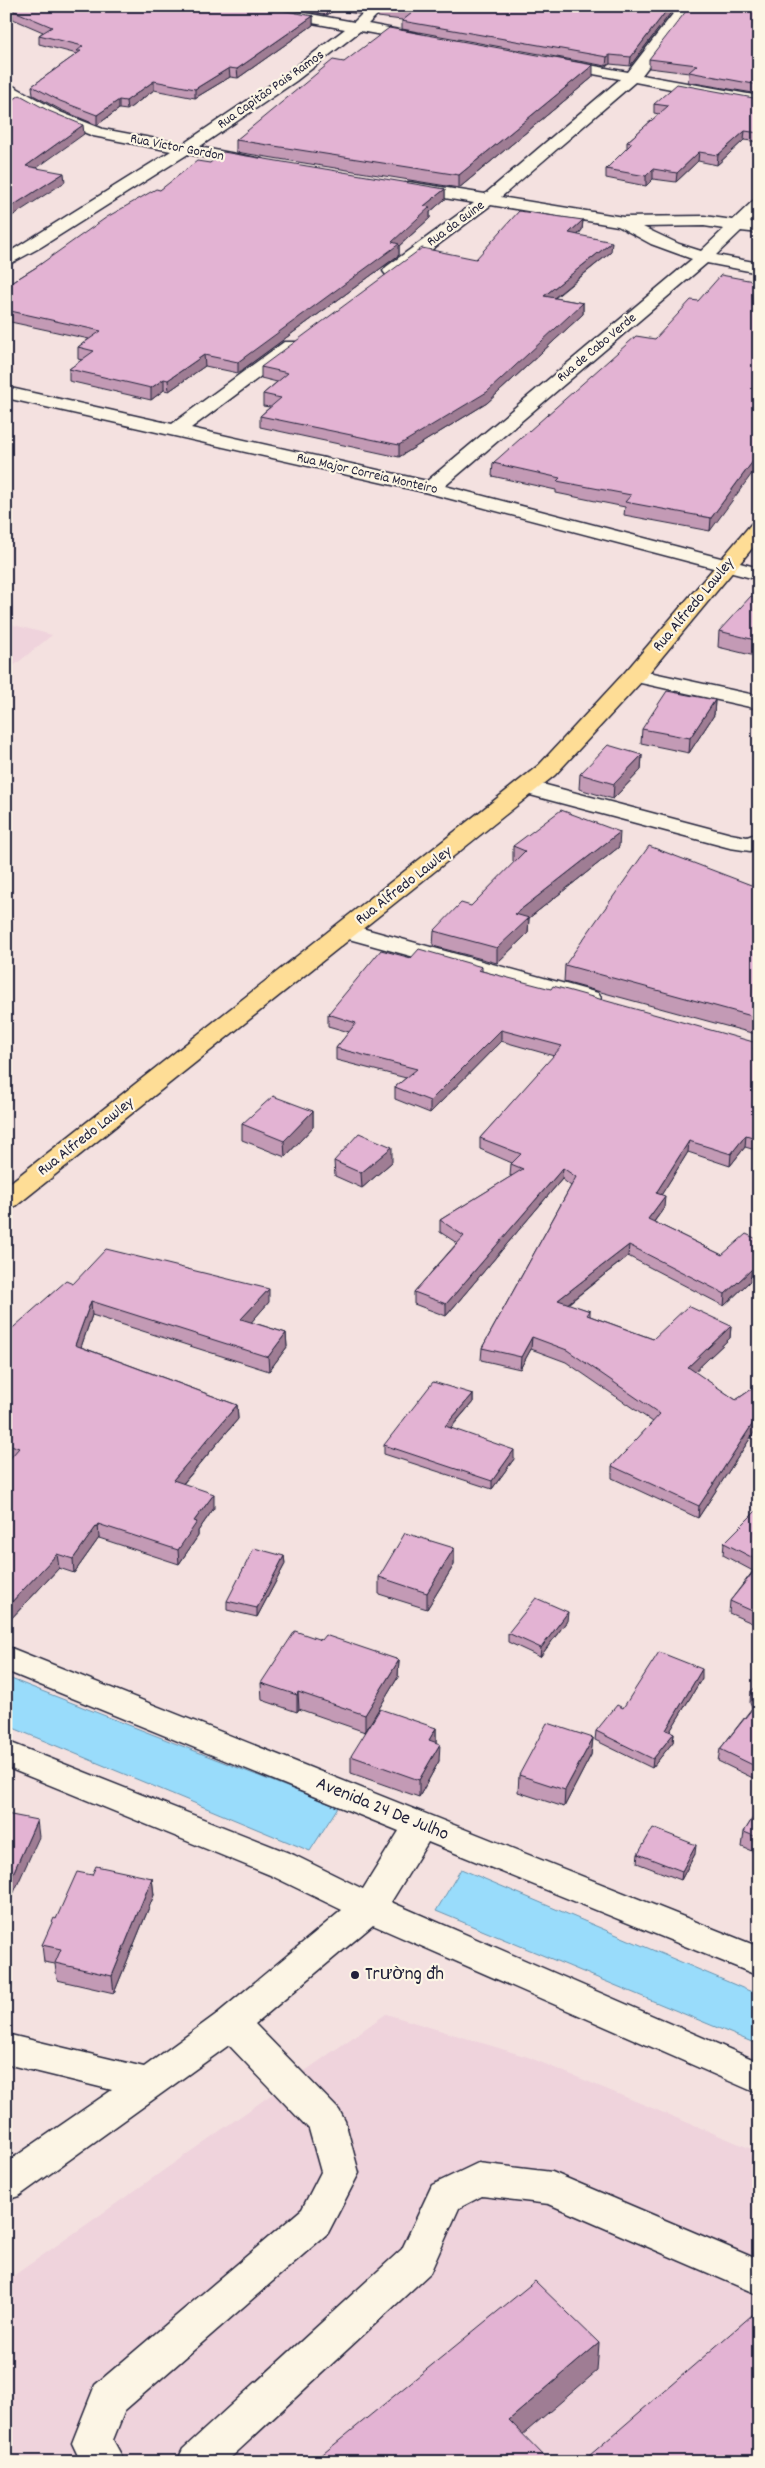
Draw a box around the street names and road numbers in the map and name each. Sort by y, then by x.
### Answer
street label: Rua Capitão Pais Ramos [213,45,329,134]
street label: Rua Victor Gordon [128,129,226,167]
street label: Rua da Guine [423,196,489,252]
street label: Rua de Cabo Verde [553,309,641,387]
street label: Rua Major Correia Monteiro [295,448,439,500]
street label: Rua Alfredo Lawley [648,552,741,657]
street label: Rua Alfredo Lawley [351,841,458,931]
street label: Rua Alfredo Lawley [33,1092,140,1182]
street label: Avenida 24 De Julho [312,1771,452,1849]

